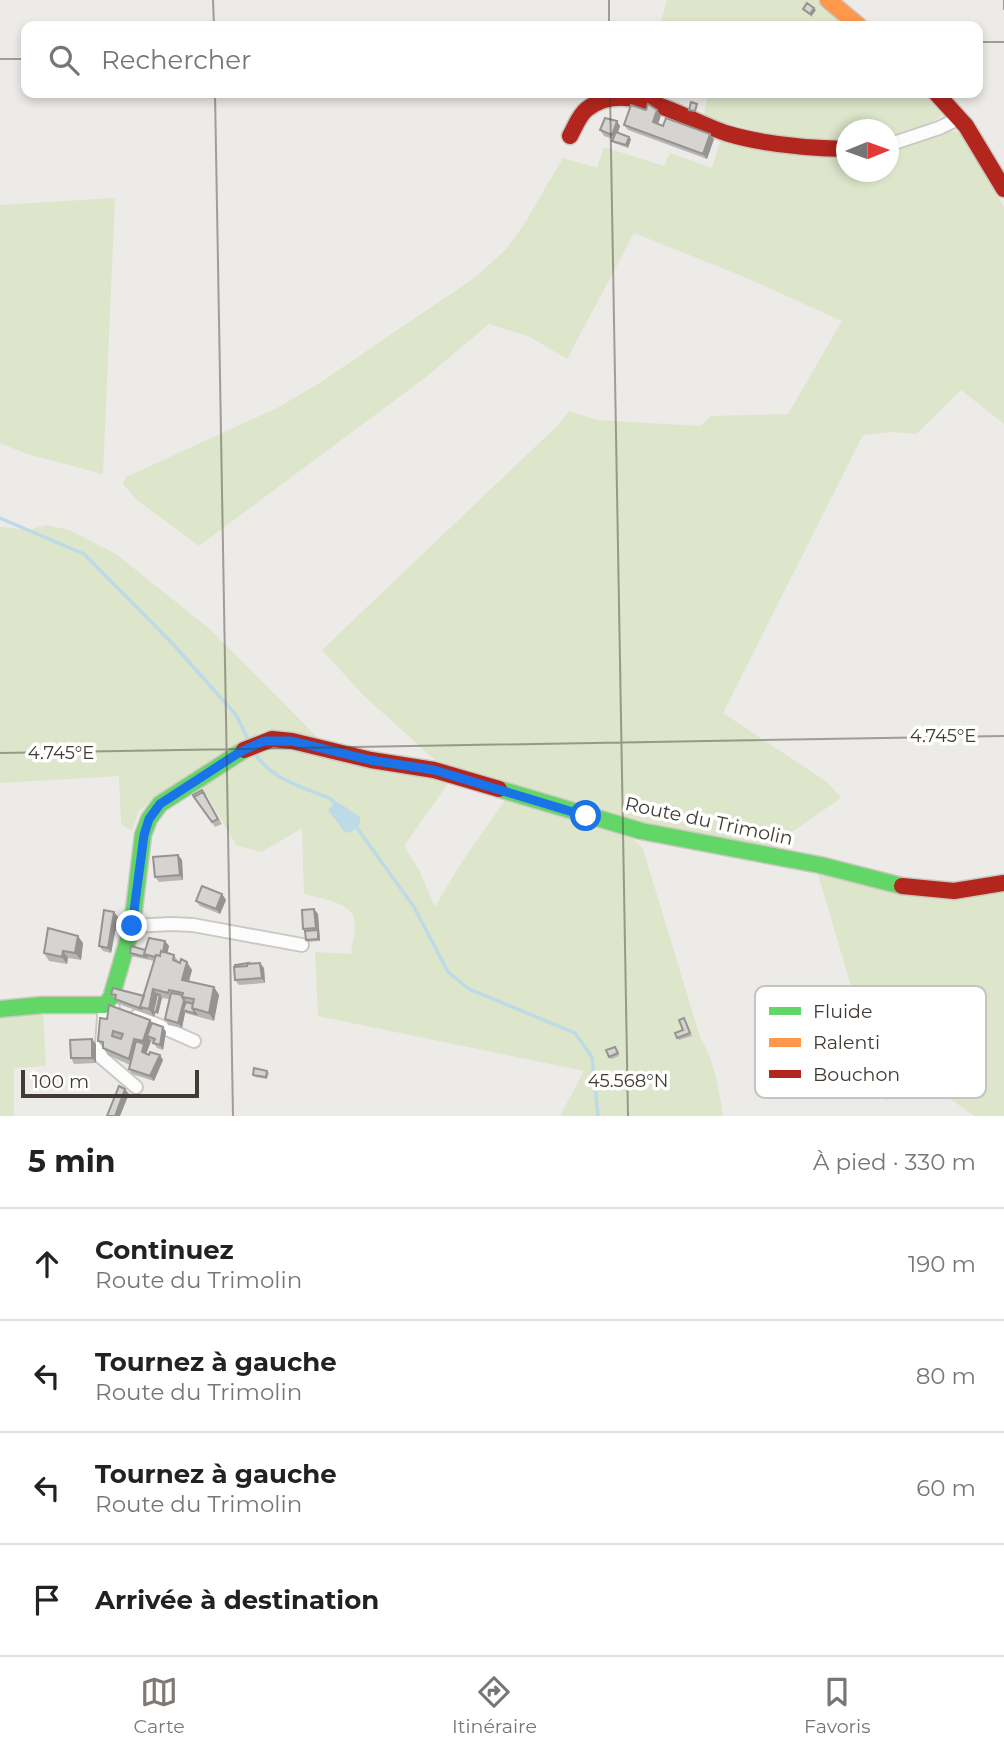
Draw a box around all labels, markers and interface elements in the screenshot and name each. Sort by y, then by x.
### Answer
search box [21,21,983,98]
icon: search [45,41,83,79]
text: Rechercher [101,44,251,76]
north arrow [836,119,899,182]
text: 4.745°E [910,725,976,747]
text: 4.745°E [28,742,94,764]
street label: Route du Trimolin [623,792,795,850]
route start [570,800,601,831]
route end [116,910,147,941]
legend [755,986,986,1098]
text: Fluide [813,1000,872,1023]
text: Ralenti [813,1031,880,1054]
text: Bouchon [813,1063,900,1086]
scale bar [21,1067,200,1099]
text: 100 m [32,1070,89,1093]
text: 45.568°N [588,1070,668,1092]
text: 5 min [28,1143,116,1180]
text: À pied · 330 m [813,1148,976,1176]
text: Continuez [95,1234,234,1266]
icon: ahead [28,1245,66,1283]
text: 190 m [908,1250,976,1278]
text: Route du Trimolin [95,1266,302,1294]
text: Tournez à gauche [95,1346,337,1378]
icon: left [28,1357,66,1395]
text: 80 m [916,1362,976,1390]
text: Route du Trimolin [95,1378,302,1406]
text: Tournez à gauche [95,1458,337,1490]
icon: left [28,1469,66,1507]
text: 60 m [916,1474,976,1502]
text: Route du Trimolin [95,1490,302,1518]
icon: arrive [28,1581,66,1619]
text: Arrivée à destination [95,1584,379,1616]
tab: Carte [134,1673,185,1738]
tab: Itinéraire [452,1673,537,1738]
tab: Favoris [804,1673,870,1738]

